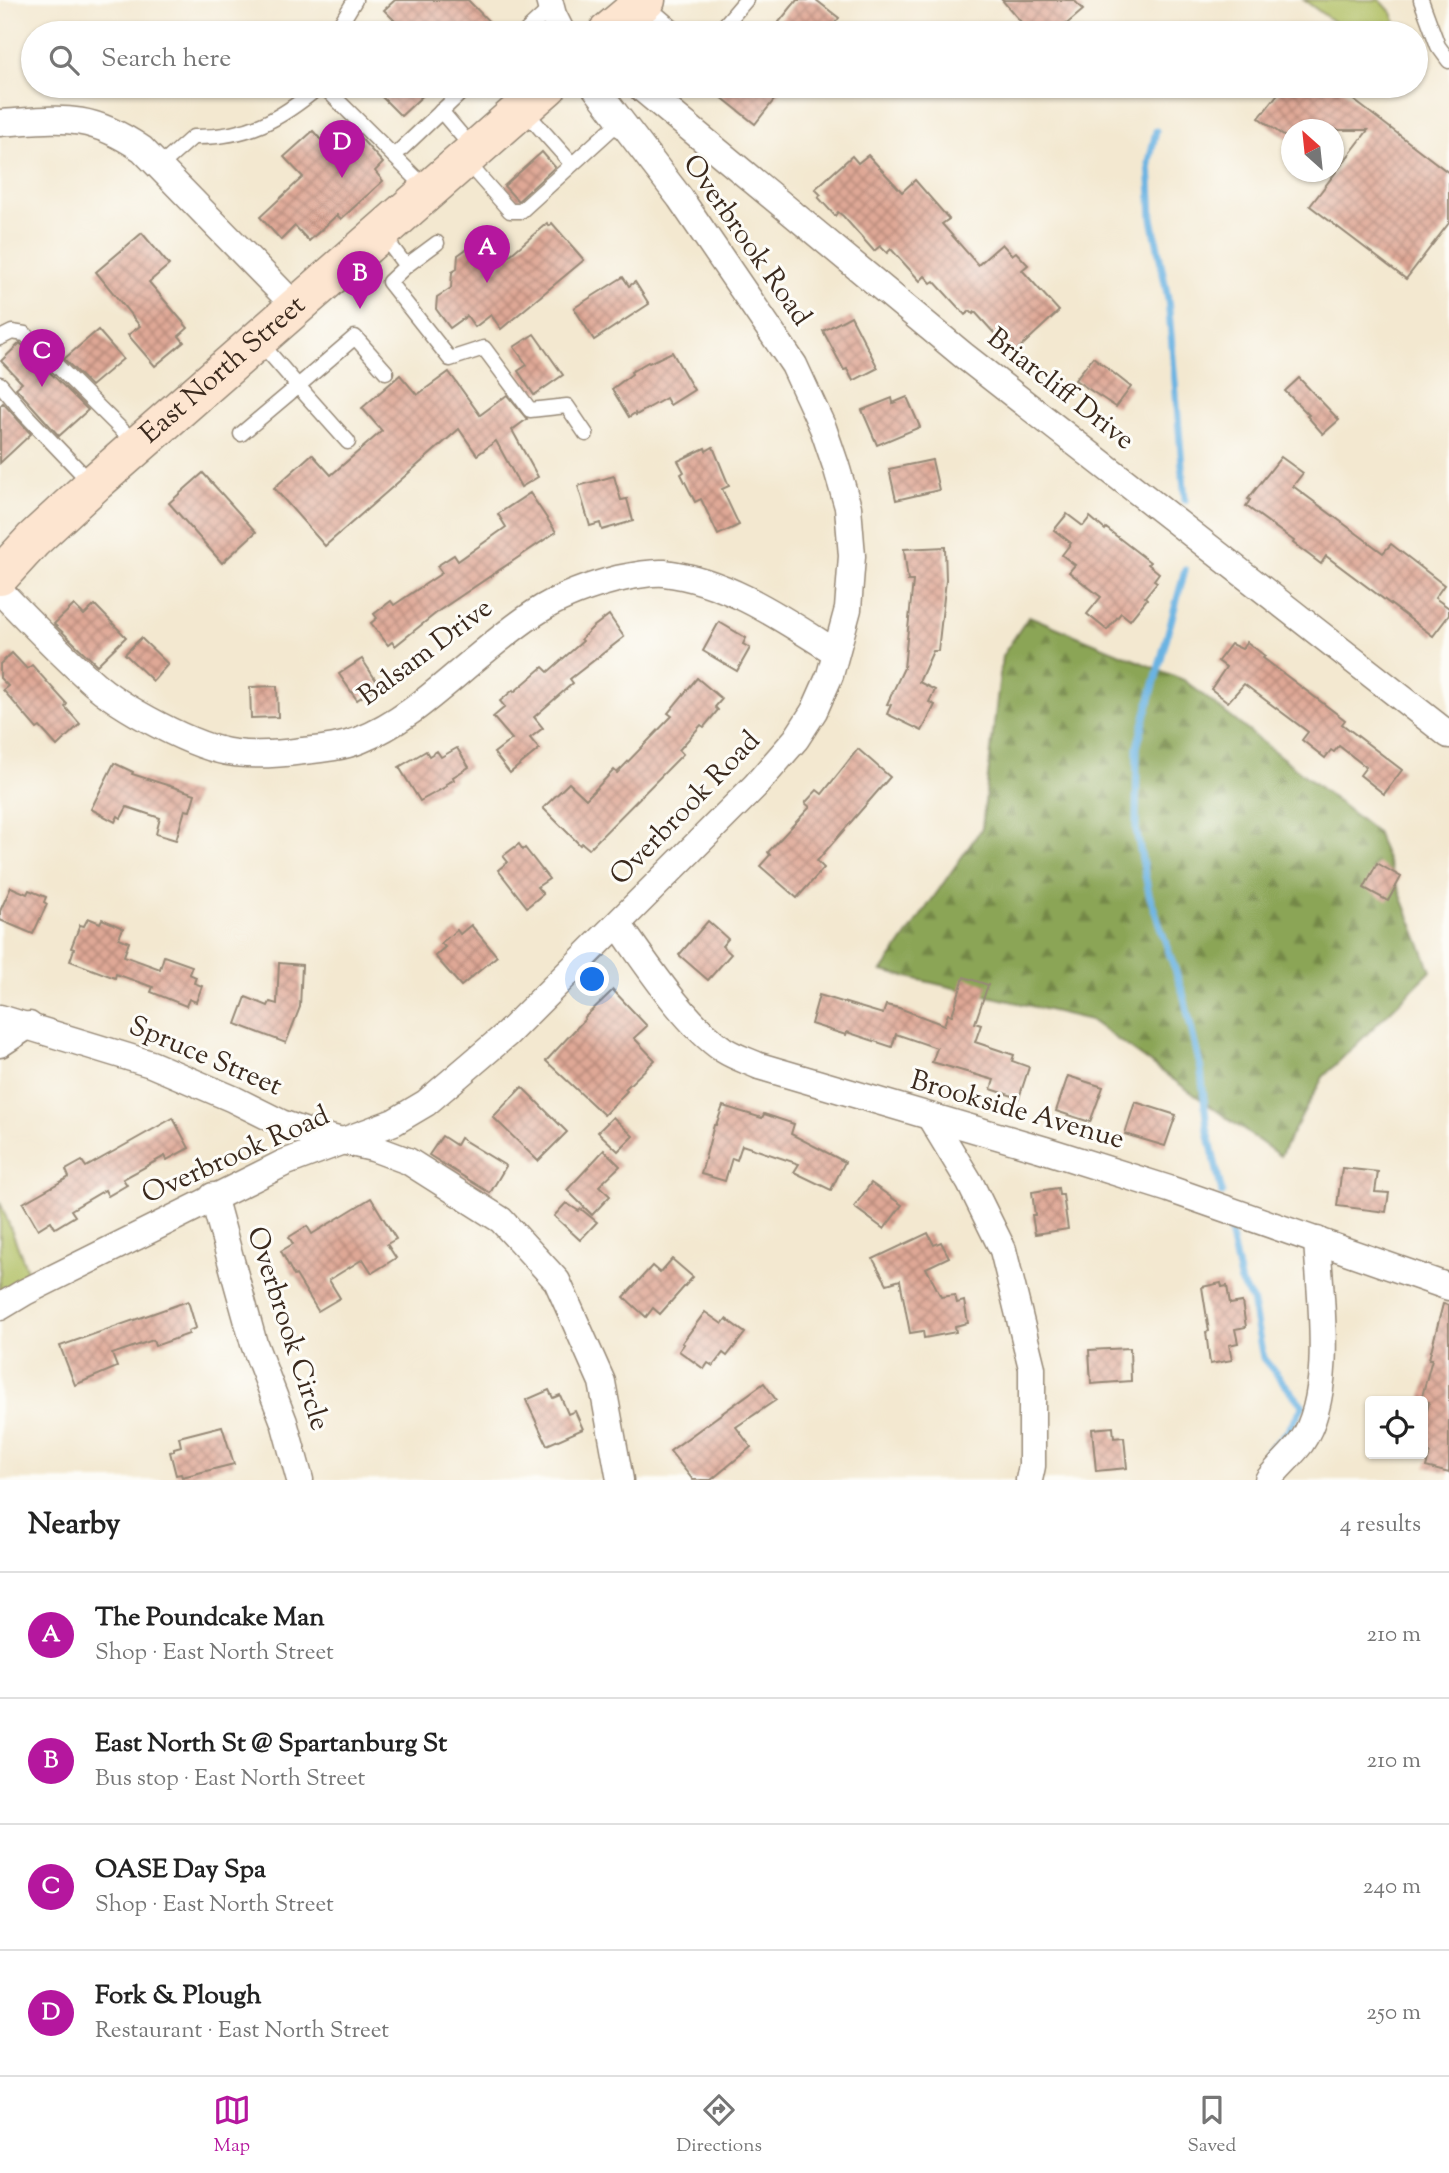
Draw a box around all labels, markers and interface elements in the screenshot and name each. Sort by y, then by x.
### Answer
search box [21,21,1428,98]
icon: search [45,41,83,79]
text: Search here [101,41,231,78]
north arrow [1281,119,1344,182]
pin: D [319,120,365,178]
street label: Overbrook Road [672,147,820,335]
pin: A [464,225,510,283]
pin: B [337,251,383,309]
street label: East North Street [132,286,315,454]
street label: Briarcliff Drive [978,320,1142,460]
pin: C [19,329,65,387]
street label: Balsam Drive [351,589,501,717]
street label: Overbrook Road [602,723,770,895]
your location [575,962,609,996]
street label: Spruce Street [122,1007,288,1107]
street label: Brookside Avenue [905,1061,1129,1161]
street label: Overbrook Road [136,1097,336,1215]
street label: Overbrook Circle [235,1222,339,1436]
map controls [1365,1396,1428,1459]
button: locate [1365,1396,1428,1459]
text: Nearby [28,1504,120,1547]
text: 4 results [1340,1509,1421,1542]
text: The Poundcake Man [95,1600,325,1637]
text: A [42,1619,60,1652]
text: 210 m [1367,1619,1421,1652]
text: Shop · East North Street [95,1637,334,1670]
text: East North St @ Spartanburg St [95,1726,447,1763]
text: B [44,1745,58,1778]
text: 210 m [1367,1745,1421,1778]
text: Bus stop · East North Street [95,1763,365,1796]
text: OASE Day Spa [95,1852,266,1889]
text: C [42,1871,60,1904]
text: 240 m [1363,1871,1421,1904]
text: Shop · East North Street [95,1889,334,1922]
text: Fork & Plough [95,1978,262,2015]
text: D [42,1997,60,2030]
text: 250 m [1366,1997,1421,2030]
text: Restaurant · East North Street [95,2015,389,2048]
tab: Map [213,2091,251,2160]
tab: Directions [676,2091,762,2160]
tab: Saved [1187,2091,1236,2160]

